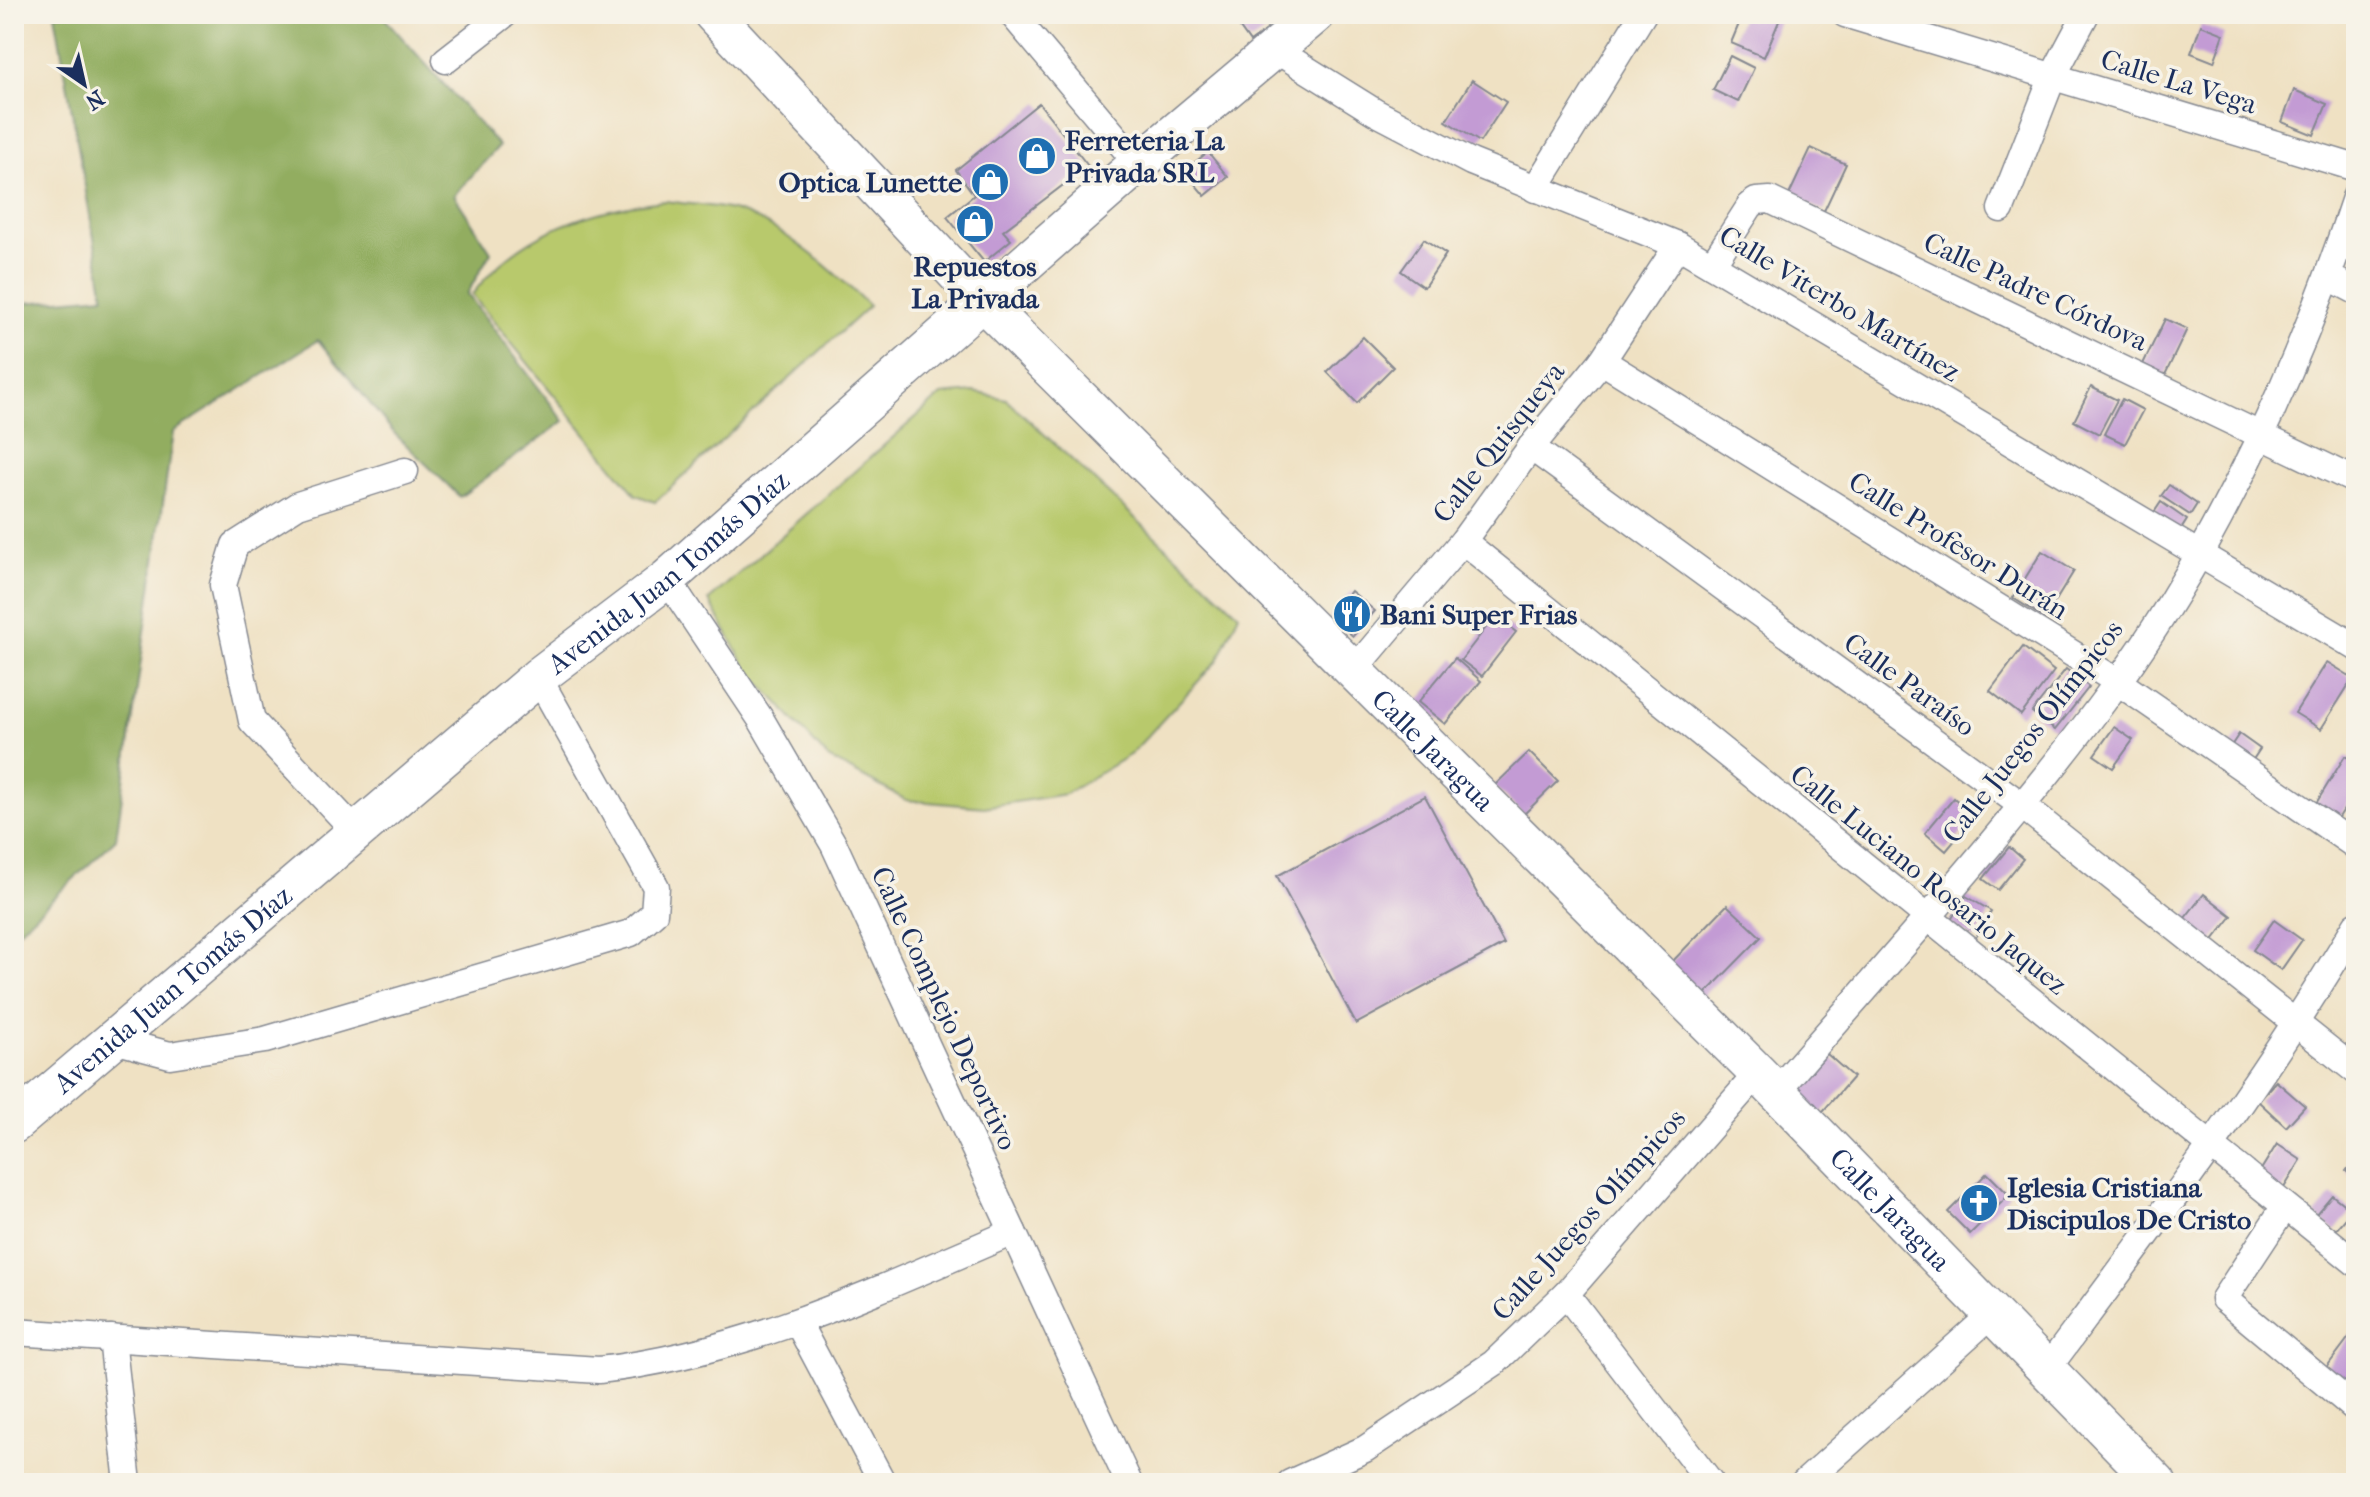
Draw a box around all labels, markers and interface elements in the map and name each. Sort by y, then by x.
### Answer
street label: Calle La Vega [2097,42,2262,121]
north arrow [44,44,124,124]
text: N [80,84,109,115]
place label: Ferreteria La Privada SRL [1065,124,1225,189]
shop icon: Ferreteria La Privada SRL [1016,135,1058,177]
shop icon: Optica Lunette [969,161,1011,203]
place label: Optica Lunette [778,166,962,199]
shop icon: Repuestos La Privada [954,203,996,245]
street label: Calle Viterbo Martínez [1713,218,1966,388]
street label: Calle Padre Córdova [1919,225,2154,358]
place label: Repuestos La Privada [911,250,1040,315]
street label: Calle Quisqueya [1426,355,1572,529]
street label: Avenida Juan Tomás Díaz [540,464,796,681]
street label: Calle Profesor Durán [1843,464,2075,626]
restaurant icon: Bani Super Frias [1331,593,1373,635]
place label: Bani Super Frias [1380,598,1577,631]
street label: Calle Juegos Olímpicos [1935,613,2130,849]
street label: Calle Paraíso [1838,626,1982,743]
street label: Calle Jaragua [1365,683,1502,819]
street label: Calle Luciano Rosario Jaquez [1784,758,2074,1001]
street label: Calle Complejo Deportivo [864,861,1025,1155]
street label: Avenida Juan Tomás Díaz [46,879,298,1101]
street label: Calle Juegos Olímpicos [1485,1102,1692,1327]
street label: Calle Jaragua [1823,1141,1958,1279]
place label: Iglesia Cristiana Discipulos De Cristo [2007,1171,2251,1236]
church icon: Iglesia Cristiana Discipulos De Cristo [1958,1182,2000,1224]

